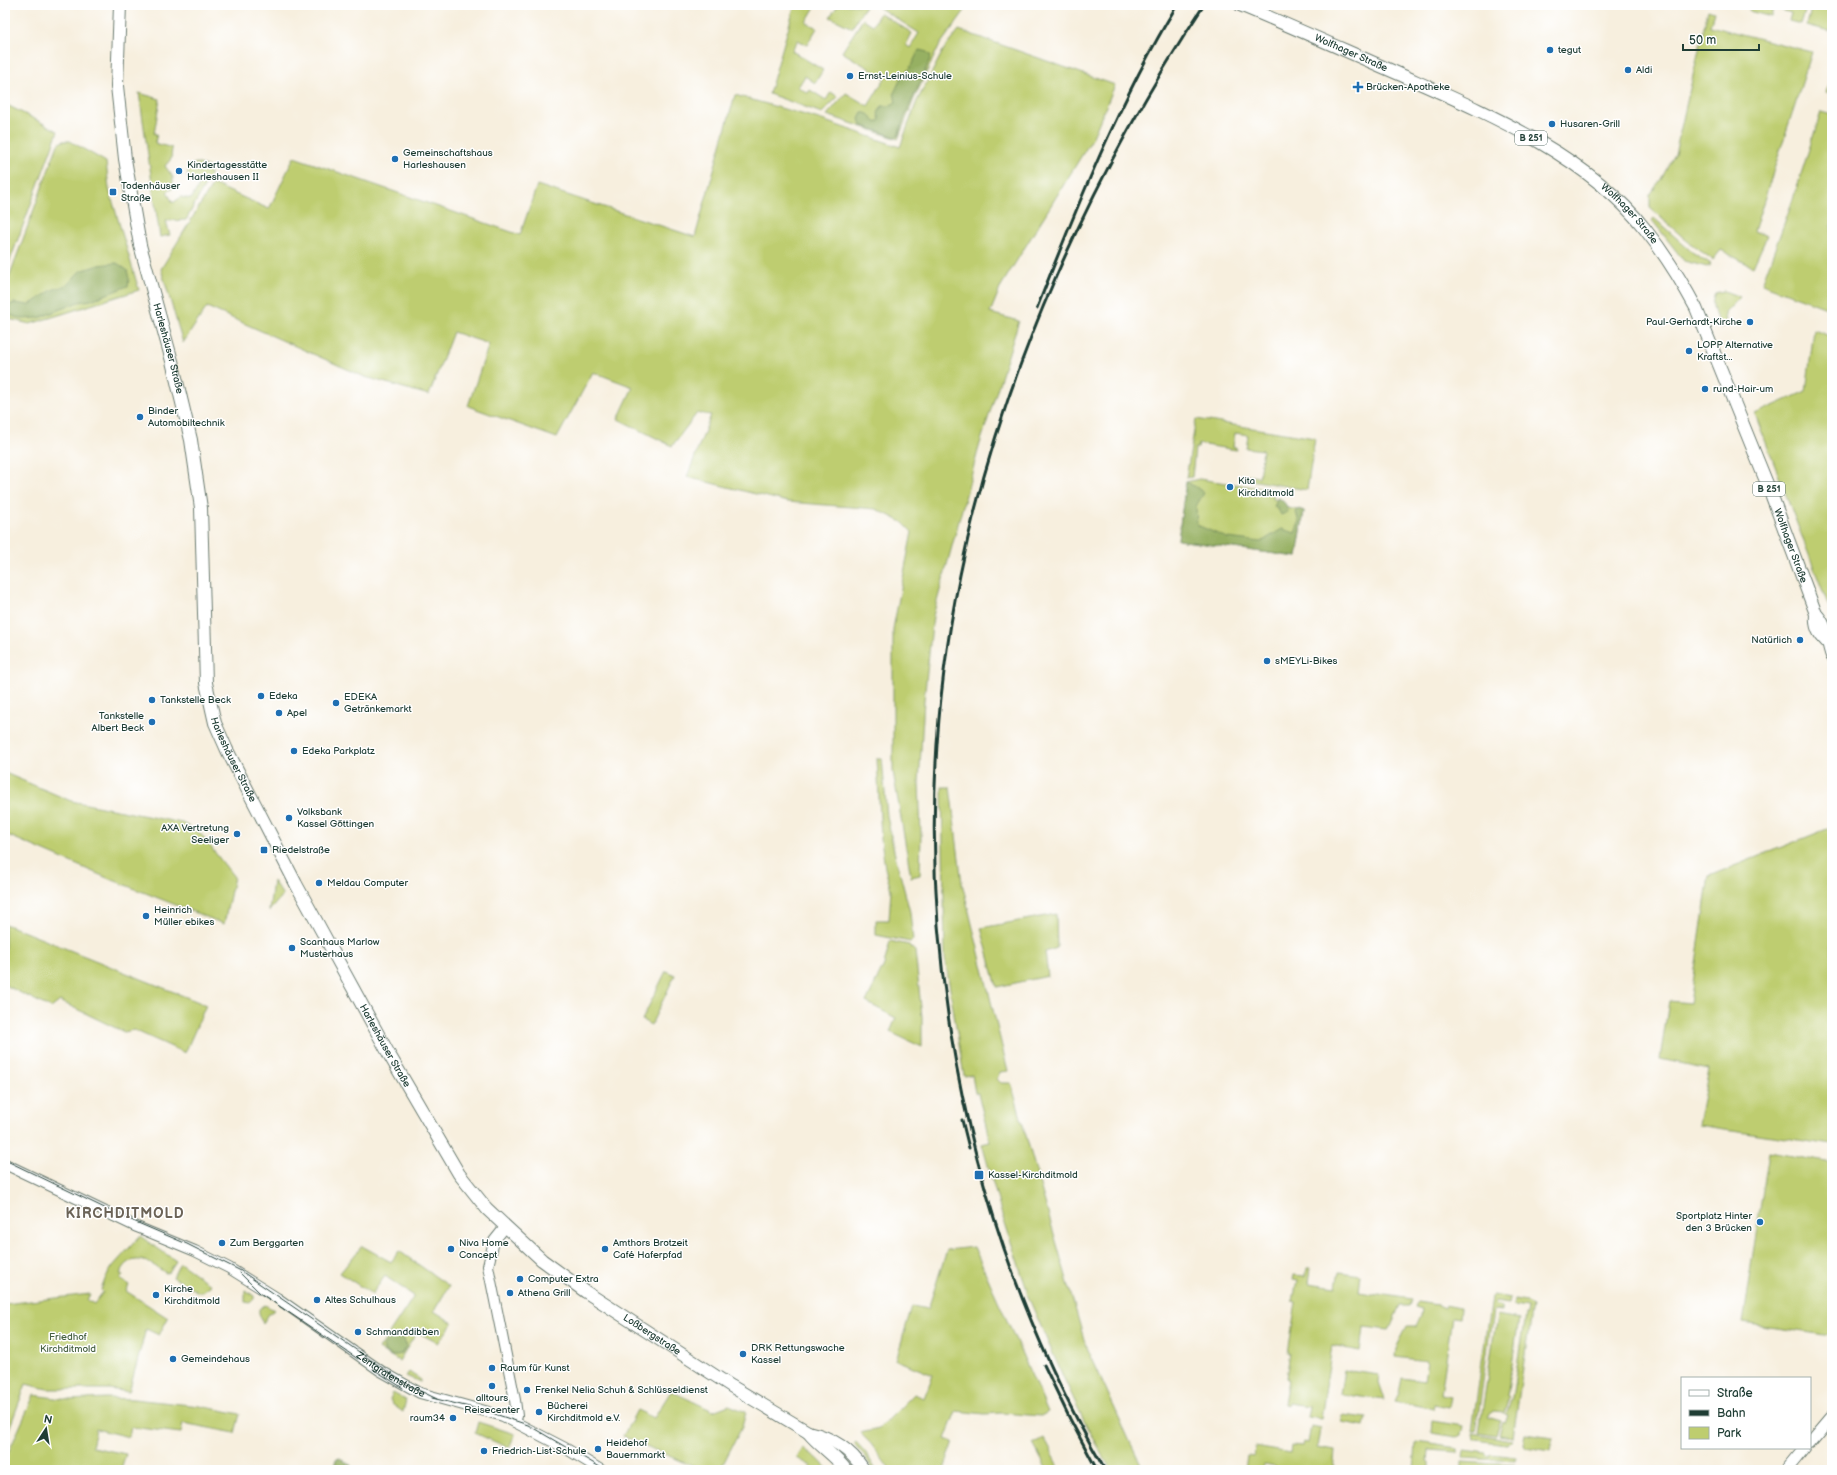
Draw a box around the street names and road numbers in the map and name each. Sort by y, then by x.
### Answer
street label: Wolfhager Straße [1313,32,1389,74]
road number: B 251 [1515,131,1547,145]
street label: Wolfhager Straße [1598,181,1660,246]
street label: Harleshäuser Straße [150,302,186,395]
road number: B 251 [1753,482,1785,496]
street label: Wolfhager Straße [1771,507,1810,585]
street label: Harleshäuser Straße [208,716,259,804]
street label: Harleshäuser Straße [357,1002,413,1089]
street label: Loßbergstraße [621,1312,683,1358]
street label: Zentgrafenstraße [353,1349,426,1400]

